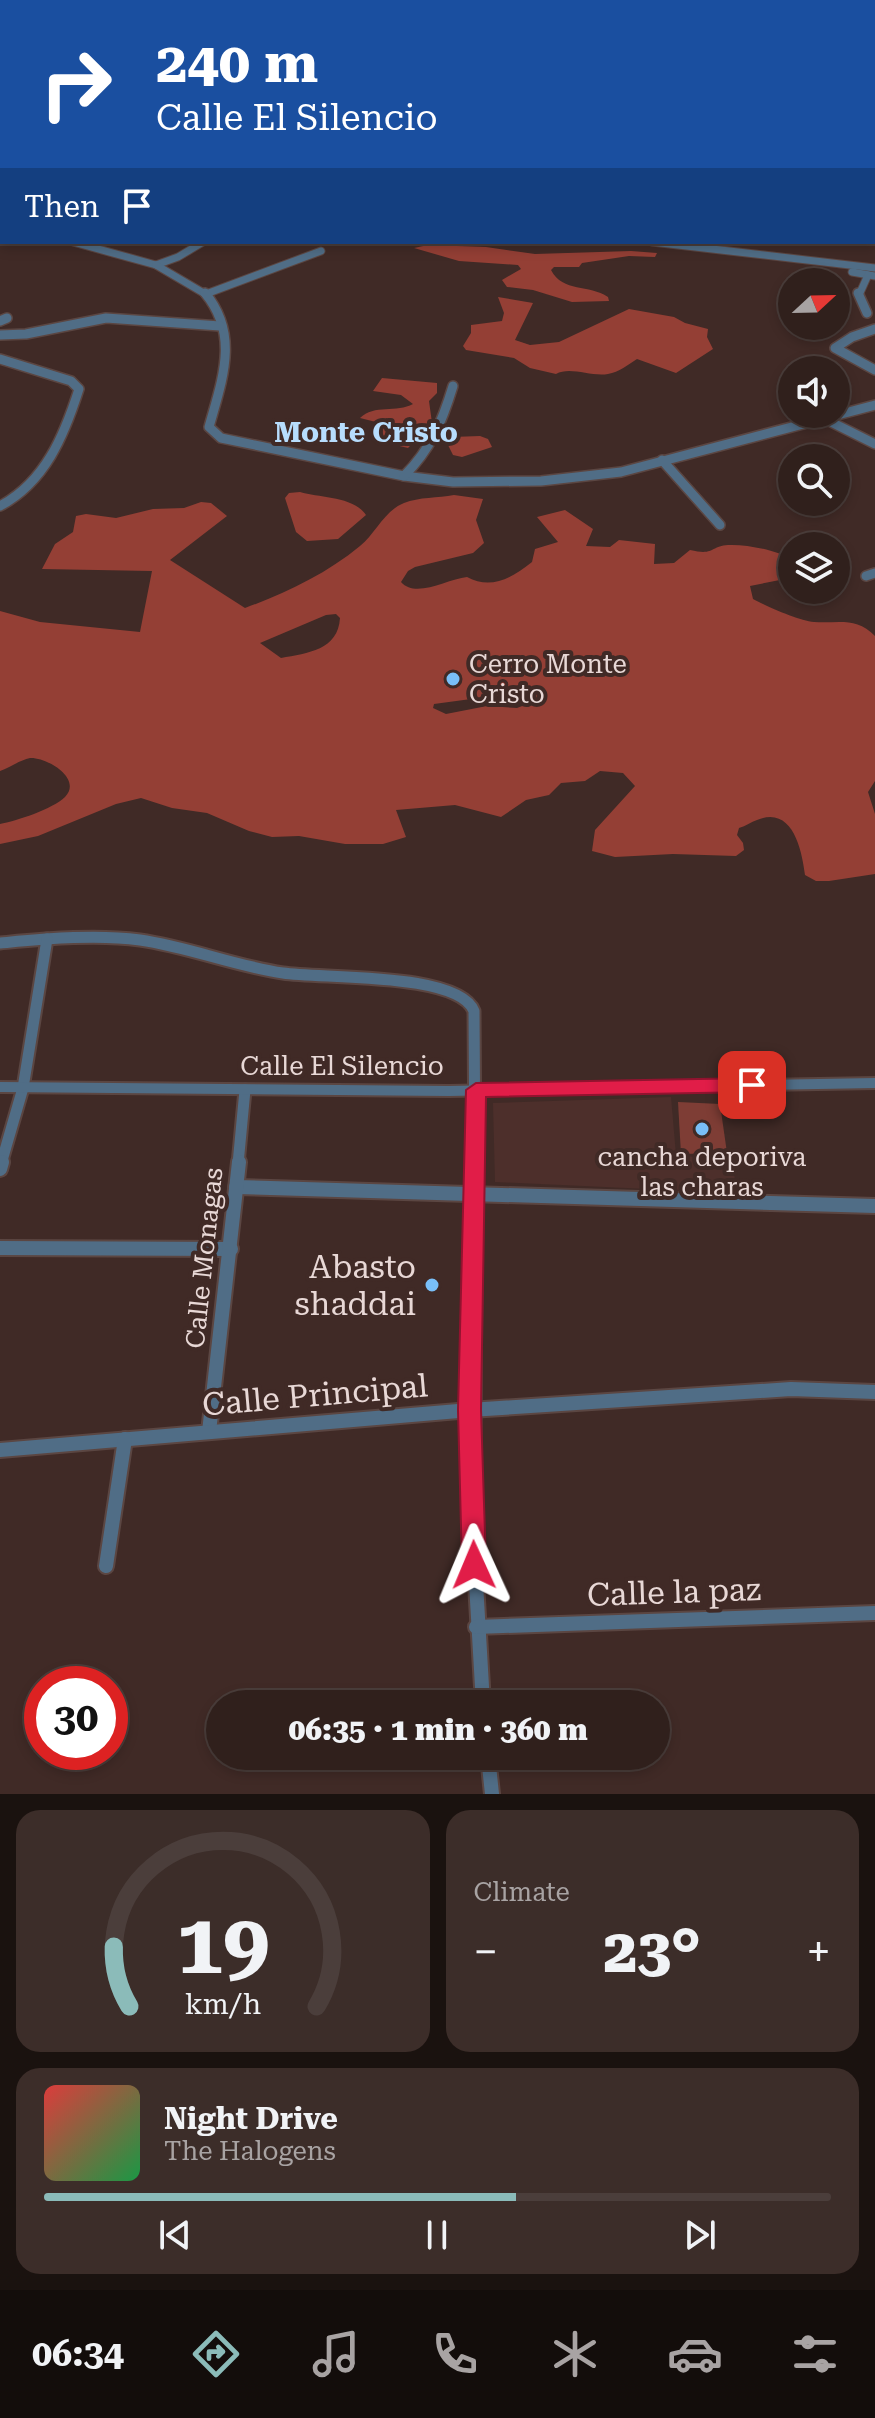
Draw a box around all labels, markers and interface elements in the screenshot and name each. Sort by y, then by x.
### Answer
text: 240 m [156,30,318,96]
icon: right [24,32,128,136]
text: Calle El Silencio [156,97,437,139]
icon: arrive [115,184,159,228]
text: Then [24,189,99,224]
north arrow [778,268,850,340]
map controls [778,268,850,604]
button: sound [778,356,850,428]
district label: Monte Cristo [274,416,458,449]
button: search [778,444,850,516]
button: layers [778,532,850,604]
place label: Cerro Monte Cristo [469,649,627,709]
marker: Cerro Monte Cristo [444,670,462,688]
street label: Calle El Silencio [240,1051,444,1081]
pin [718,1051,786,1119]
icon: arrive [730,1063,774,1107]
marker: cancha deporiva las charas [693,1120,711,1138]
place label: cancha deporiva las charas [598,1142,806,1202]
street label: Calle Monagas [180,1166,228,1350]
place label: Abasto shaddai [295,1248,416,1323]
marker: Abasto shaddai [423,1276,441,1294]
street label: Calle Principal [201,1366,430,1424]
position arrow [432,1523,516,1607]
street label: Calle la paz [586,1570,762,1614]
speed limit sign: 30 [24,1666,128,1770]
text: 06:35 · 1 min · 360 m [288,1712,588,1747]
text: Climate [474,1877,570,1907]
text: 19 [176,1896,269,1993]
text: 23° [604,1916,701,1987]
text: − [474,1926,498,1978]
text: + [806,1926,831,1978]
text: km/h [184,1987,261,2021]
text: Night Drive [164,2101,338,2136]
text: The Halogens [164,2136,336,2166]
icon: previous [153,2213,197,2257]
icon: pause [415,2213,459,2257]
icon: next [678,2213,722,2257]
icon: directions [188,2326,244,2382]
icon: music [308,2326,364,2382]
icon: phone [427,2326,483,2382]
icon: climate [547,2326,603,2382]
icon: car [667,2326,723,2382]
icon: filters [787,2326,843,2382]
text: 06:34 [32,2333,124,2375]

